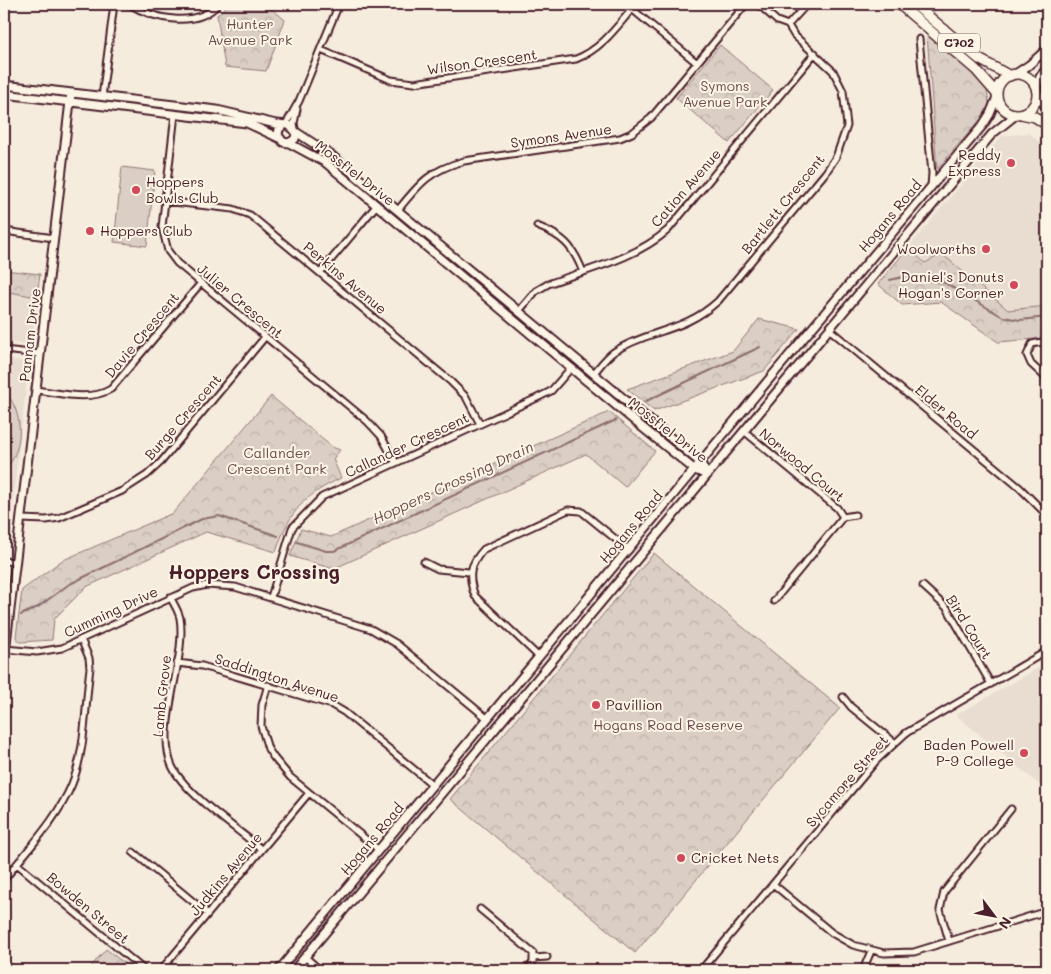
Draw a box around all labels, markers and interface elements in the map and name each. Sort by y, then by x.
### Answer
park label: Hunter Avenue Park [208,14,292,49]
road number: C702 [938,34,980,52]
street label: Wilson Crescent [426,44,538,79]
park label: Symons Avenue Park [683,76,767,111]
street label: Symons Avenue [509,119,613,152]
street label: Mossfiel Drive [311,135,399,210]
street label: Cation Avenue [646,144,725,231]
place label: Reddy Express [948,145,1001,180]
street label: Bartlett Crescent [737,150,829,257]
marker: Reddy Express [1005,157,1017,169]
place label: Hoppers Bowls Club [146,172,219,207]
street label: Hogans Road [854,175,926,256]
marker: Hoppers Bowls Club [130,184,142,196]
place label: Hoppers Club [100,221,193,240]
marker: Hoppers Club [84,225,96,237]
street label: Perkins Avenue [300,237,391,318]
place label: Woolworths [897,239,976,258]
marker: Woolworths [980,243,992,255]
street label: Julier Crescent [193,259,287,342]
place label: Daniel's Donuts Hogan's Corner [898,267,1004,302]
marker: Daniel's Donuts Hogan's Corner [1008,279,1020,291]
street label: Pannam Drive [14,287,45,383]
street label: Davie Crescent [100,288,183,382]
street label: Burge Crescent [140,370,225,464]
street label: Elder Road [911,380,981,443]
street label: Mossfiel Drive [624,392,712,467]
street label: Callander Crescent [342,407,472,482]
street label: Norwood Court [756,423,849,506]
water label: Hoppers Crossing Drain [369,436,536,528]
park label: Callander Crescent Park [227,443,327,478]
street label: Hogans Road [595,486,667,567]
district label: Hoppers Crossing [168,559,340,584]
street label: Cumming Drive [61,581,161,642]
street label: Bird Court [942,591,997,663]
street label: Saddington Avenue [213,648,342,707]
street label: Lamb Grove [148,654,175,738]
place label: Pavillion [606,695,662,714]
marker: Pavillion [590,699,602,711]
park label: Hogans Road Reserve [593,715,743,734]
street label: Sycamore Street [801,731,892,831]
place label: Baden Powell P-9 College [923,735,1014,770]
marker: Baden Powell P-9 College [1018,747,1030,759]
street label: Hogans Road [336,798,408,879]
street label: Judkins Avenue [185,828,266,919]
place label: Cricket Nets [691,848,779,867]
marker: Cricket Nets [675,852,687,864]
street label: Bowden Street [43,867,134,948]
north arrow [968,892,1018,942]
text: N [995,914,1016,933]

